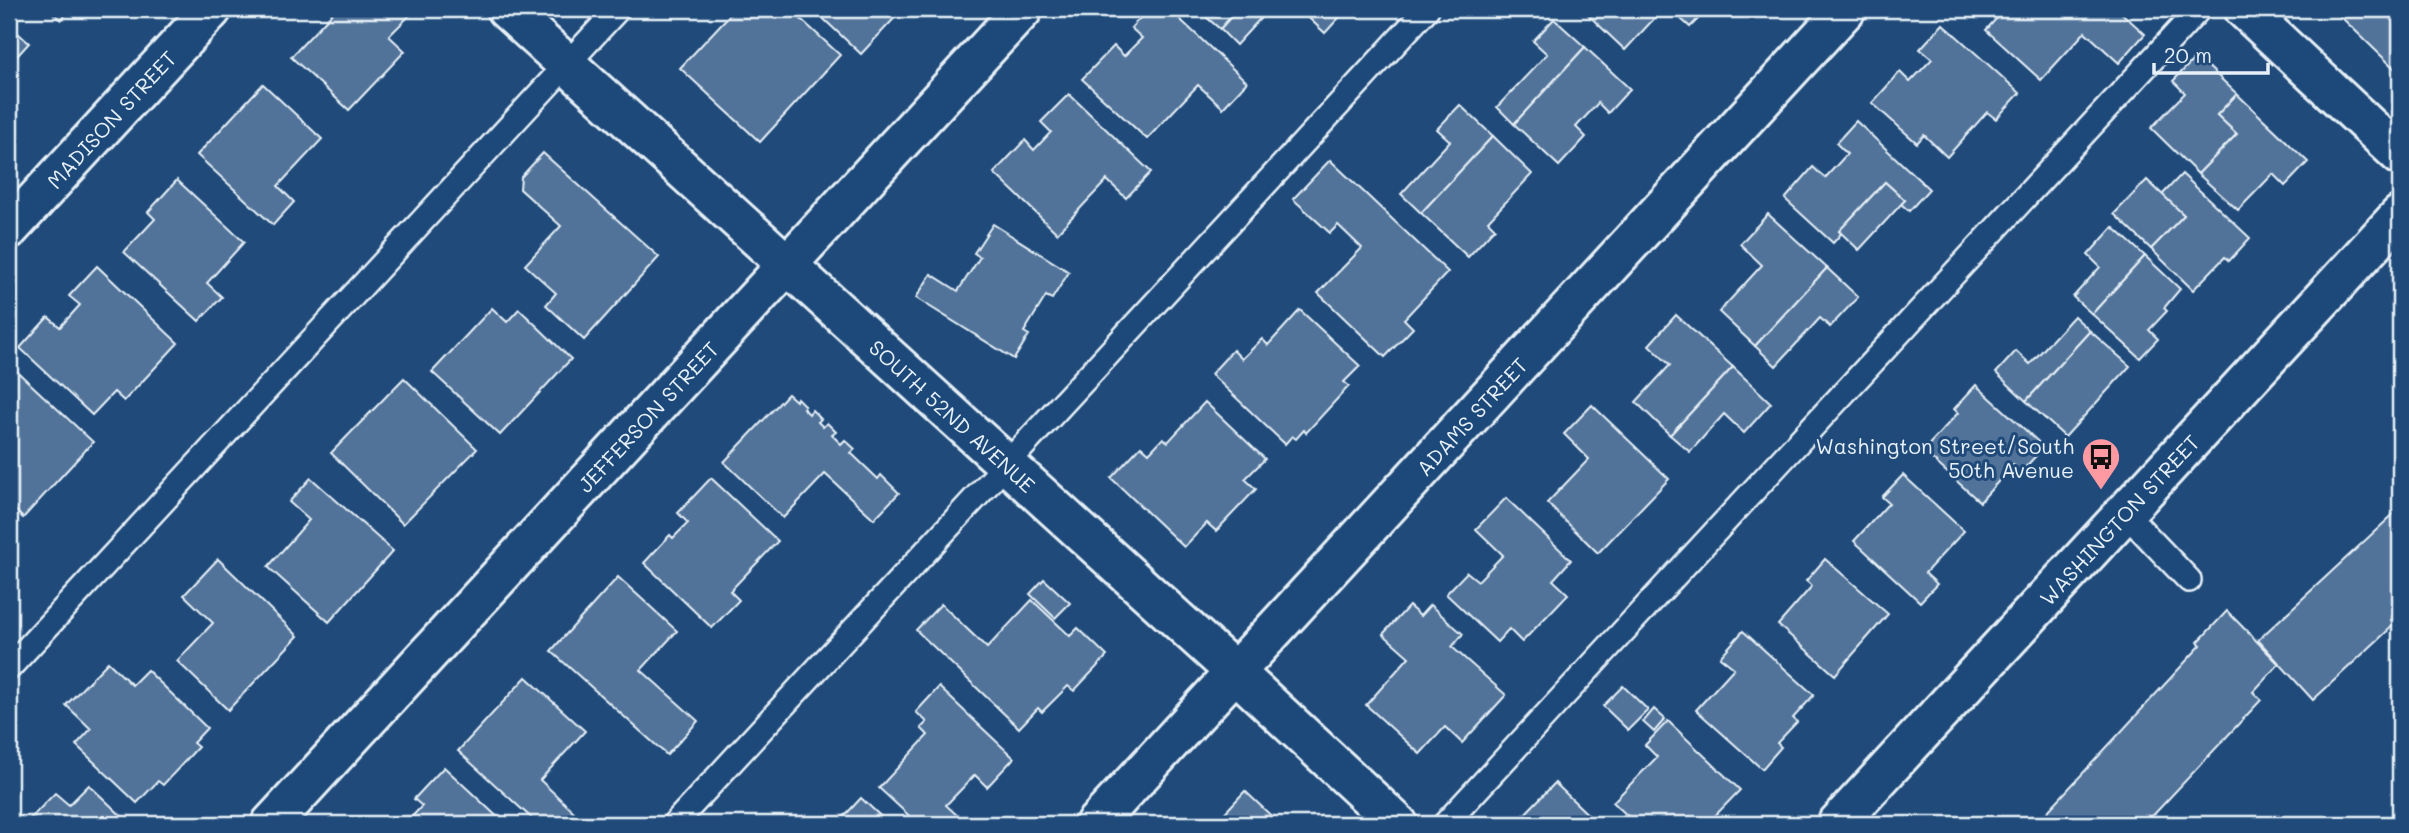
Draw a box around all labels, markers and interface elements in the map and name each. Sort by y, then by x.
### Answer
scale bar [2154,32,2267,76]
text: 20 m [2164,41,2212,68]
street label: MADISON STREET [40,44,181,193]
street label: SOUTH 52ND AVENUE [864,333,1041,498]
street label: JEFFERSON STREET [571,335,724,497]
street label: ADAMS STREET [1410,351,1532,481]
street label: WASHINGTON STREET [2033,428,2204,610]
place label: Washington Street/South 50th Avenue [1815,432,2074,483]
bus stop icon: Washington Street/South 50th Avenue [2080,436,2122,491]

